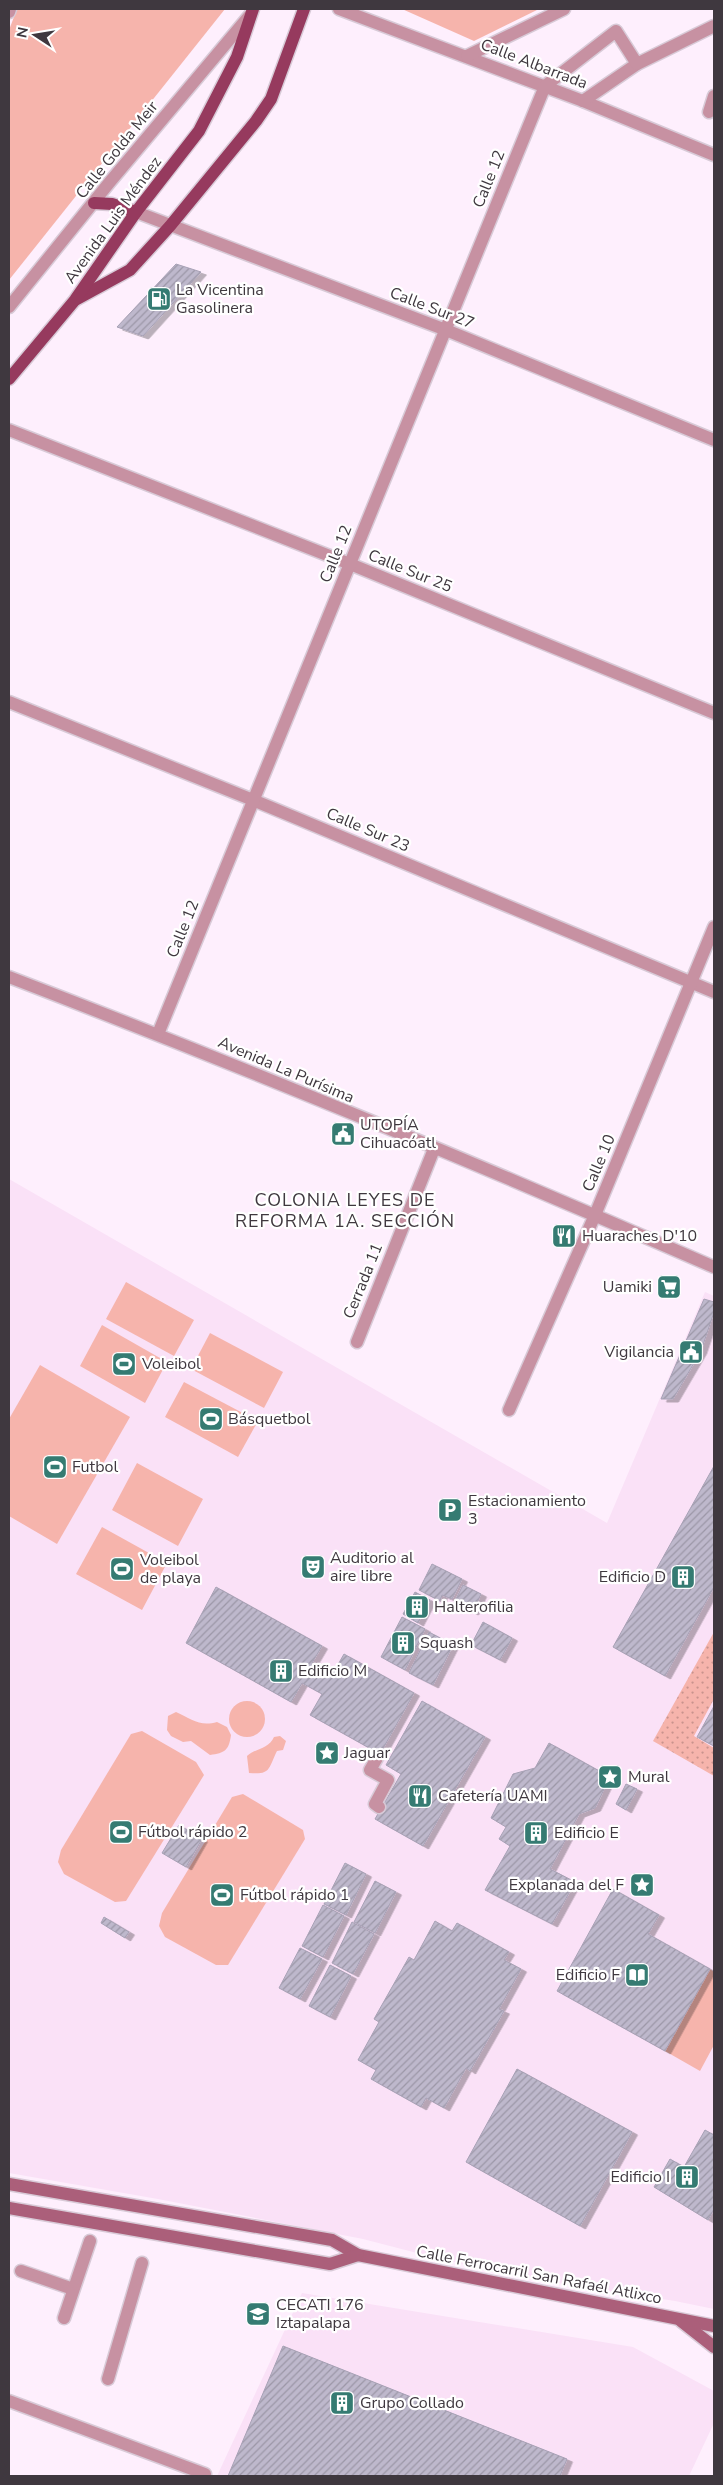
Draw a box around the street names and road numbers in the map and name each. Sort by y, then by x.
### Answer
street label: Calle Albarrada [477,34,591,94]
street label: Calle Golda Meir [71,96,163,203]
street label: Calle 12 [468,147,510,211]
street label: Avenida Luis Méndez [59,152,167,288]
street label: Calle Sur 27 [387,282,477,334]
street label: Calle 12 [315,522,357,586]
street label: Calle Sur 25 [365,544,455,598]
street label: Calle Sur 23 [323,803,413,857]
street label: Calle 12 [162,897,204,961]
street label: Avenida La Purísima [215,1031,357,1109]
street label: Calle 10 [577,1131,621,1195]
street label: Cerrada 11 [338,1240,388,1322]
street label: Calle Ferrocarril San Rafaél Atlixco [414,2240,664,2310]

